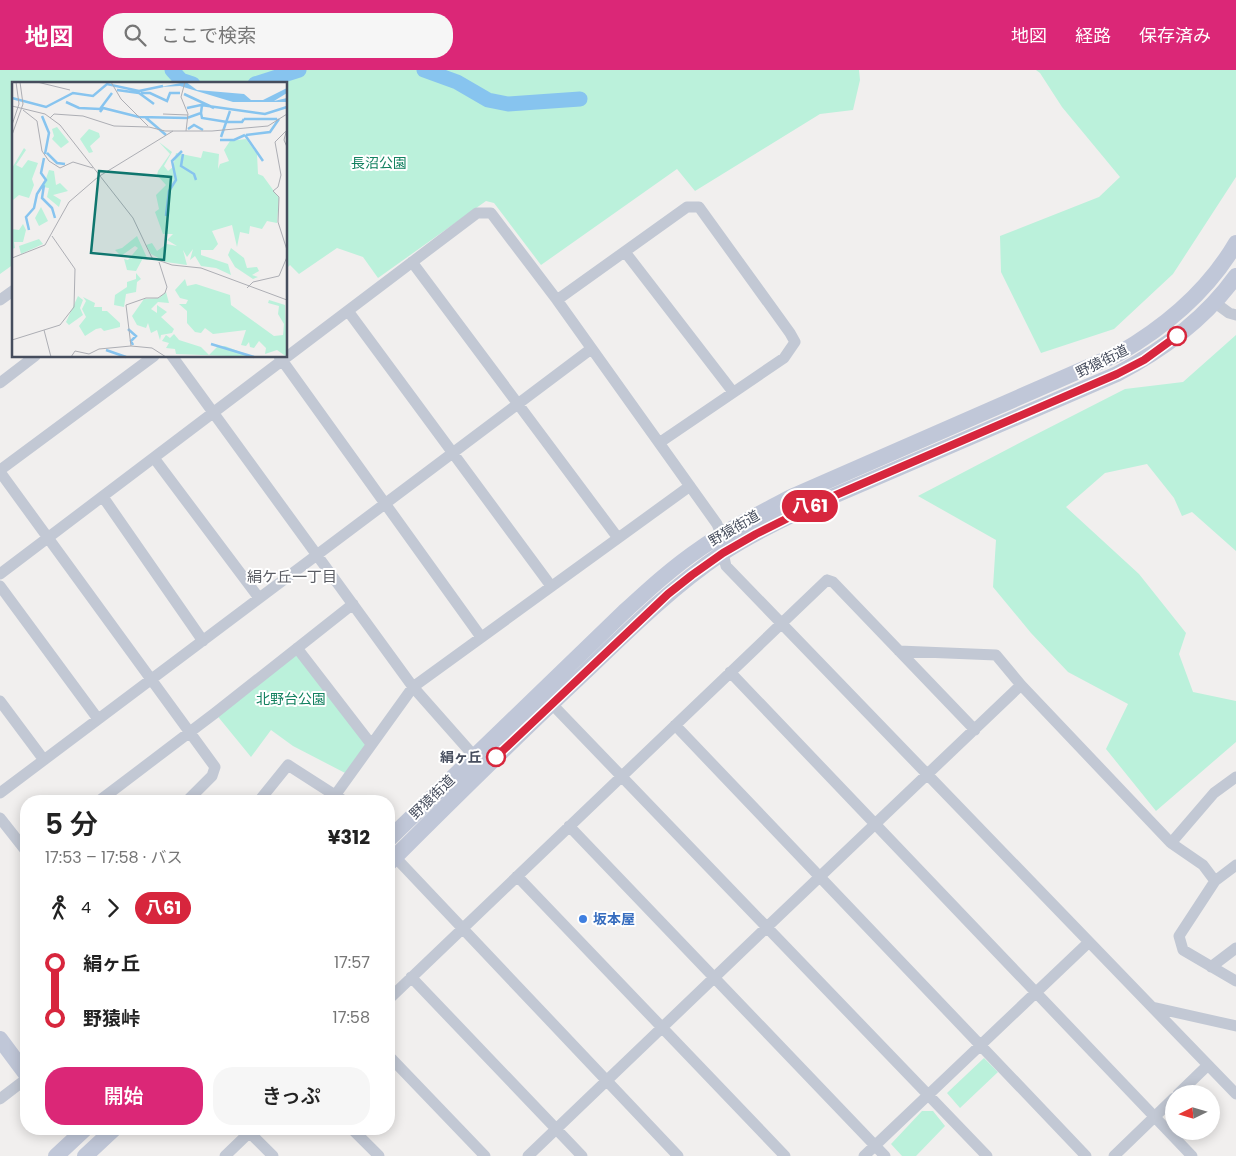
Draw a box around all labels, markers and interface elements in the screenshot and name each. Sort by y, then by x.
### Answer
search box [103,13,453,58]
text: 地図 [25,20,73,53]
icon: search [121,21,149,49]
text: ここで検索 [161,22,256,49]
text: 地図 [1011,23,1047,48]
text: 経路 [1075,23,1111,48]
text: 保存済み [1139,23,1211,48]
inset map [12,82,288,358]
park label: 長沼公園 [351,153,407,173]
unlabelled marker [1167,326,1187,346]
street label: 野猿街道 [1072,340,1132,382]
line badge: 八61 [781,490,839,522]
text: 八61 [792,493,828,518]
street label: 野猿街道 [705,505,763,551]
district label: 絹ケ丘一丁目 [247,566,337,587]
park label: 北野台公園 [256,689,326,709]
place label: 絹ヶ丘 [440,747,482,767]
marker: 絹ヶ丘 [486,747,506,767]
street label: 野猿街道 [405,770,459,824]
text: 5 分 [45,805,98,844]
text: ¥312 [328,824,370,851]
text: 17:53 – 17:58 · バス [45,846,182,869]
icon: walk [45,894,73,922]
icon: forward [99,894,127,922]
text: 八61 [145,895,181,920]
text: 4 [81,896,91,919]
place label: 坂本屋 [593,909,635,929]
marker: 坂本屋 [577,913,589,925]
text: 絹ヶ丘 [83,950,140,977]
text: 17:57 [334,951,370,974]
text: 野猿峠 [83,1005,140,1032]
text: 17:58 [333,1006,370,1029]
button: 開始 [45,1067,203,1125]
button: きっぷ [213,1067,370,1125]
north arrow [1165,1085,1220,1140]
map controls [1165,1085,1220,1140]

